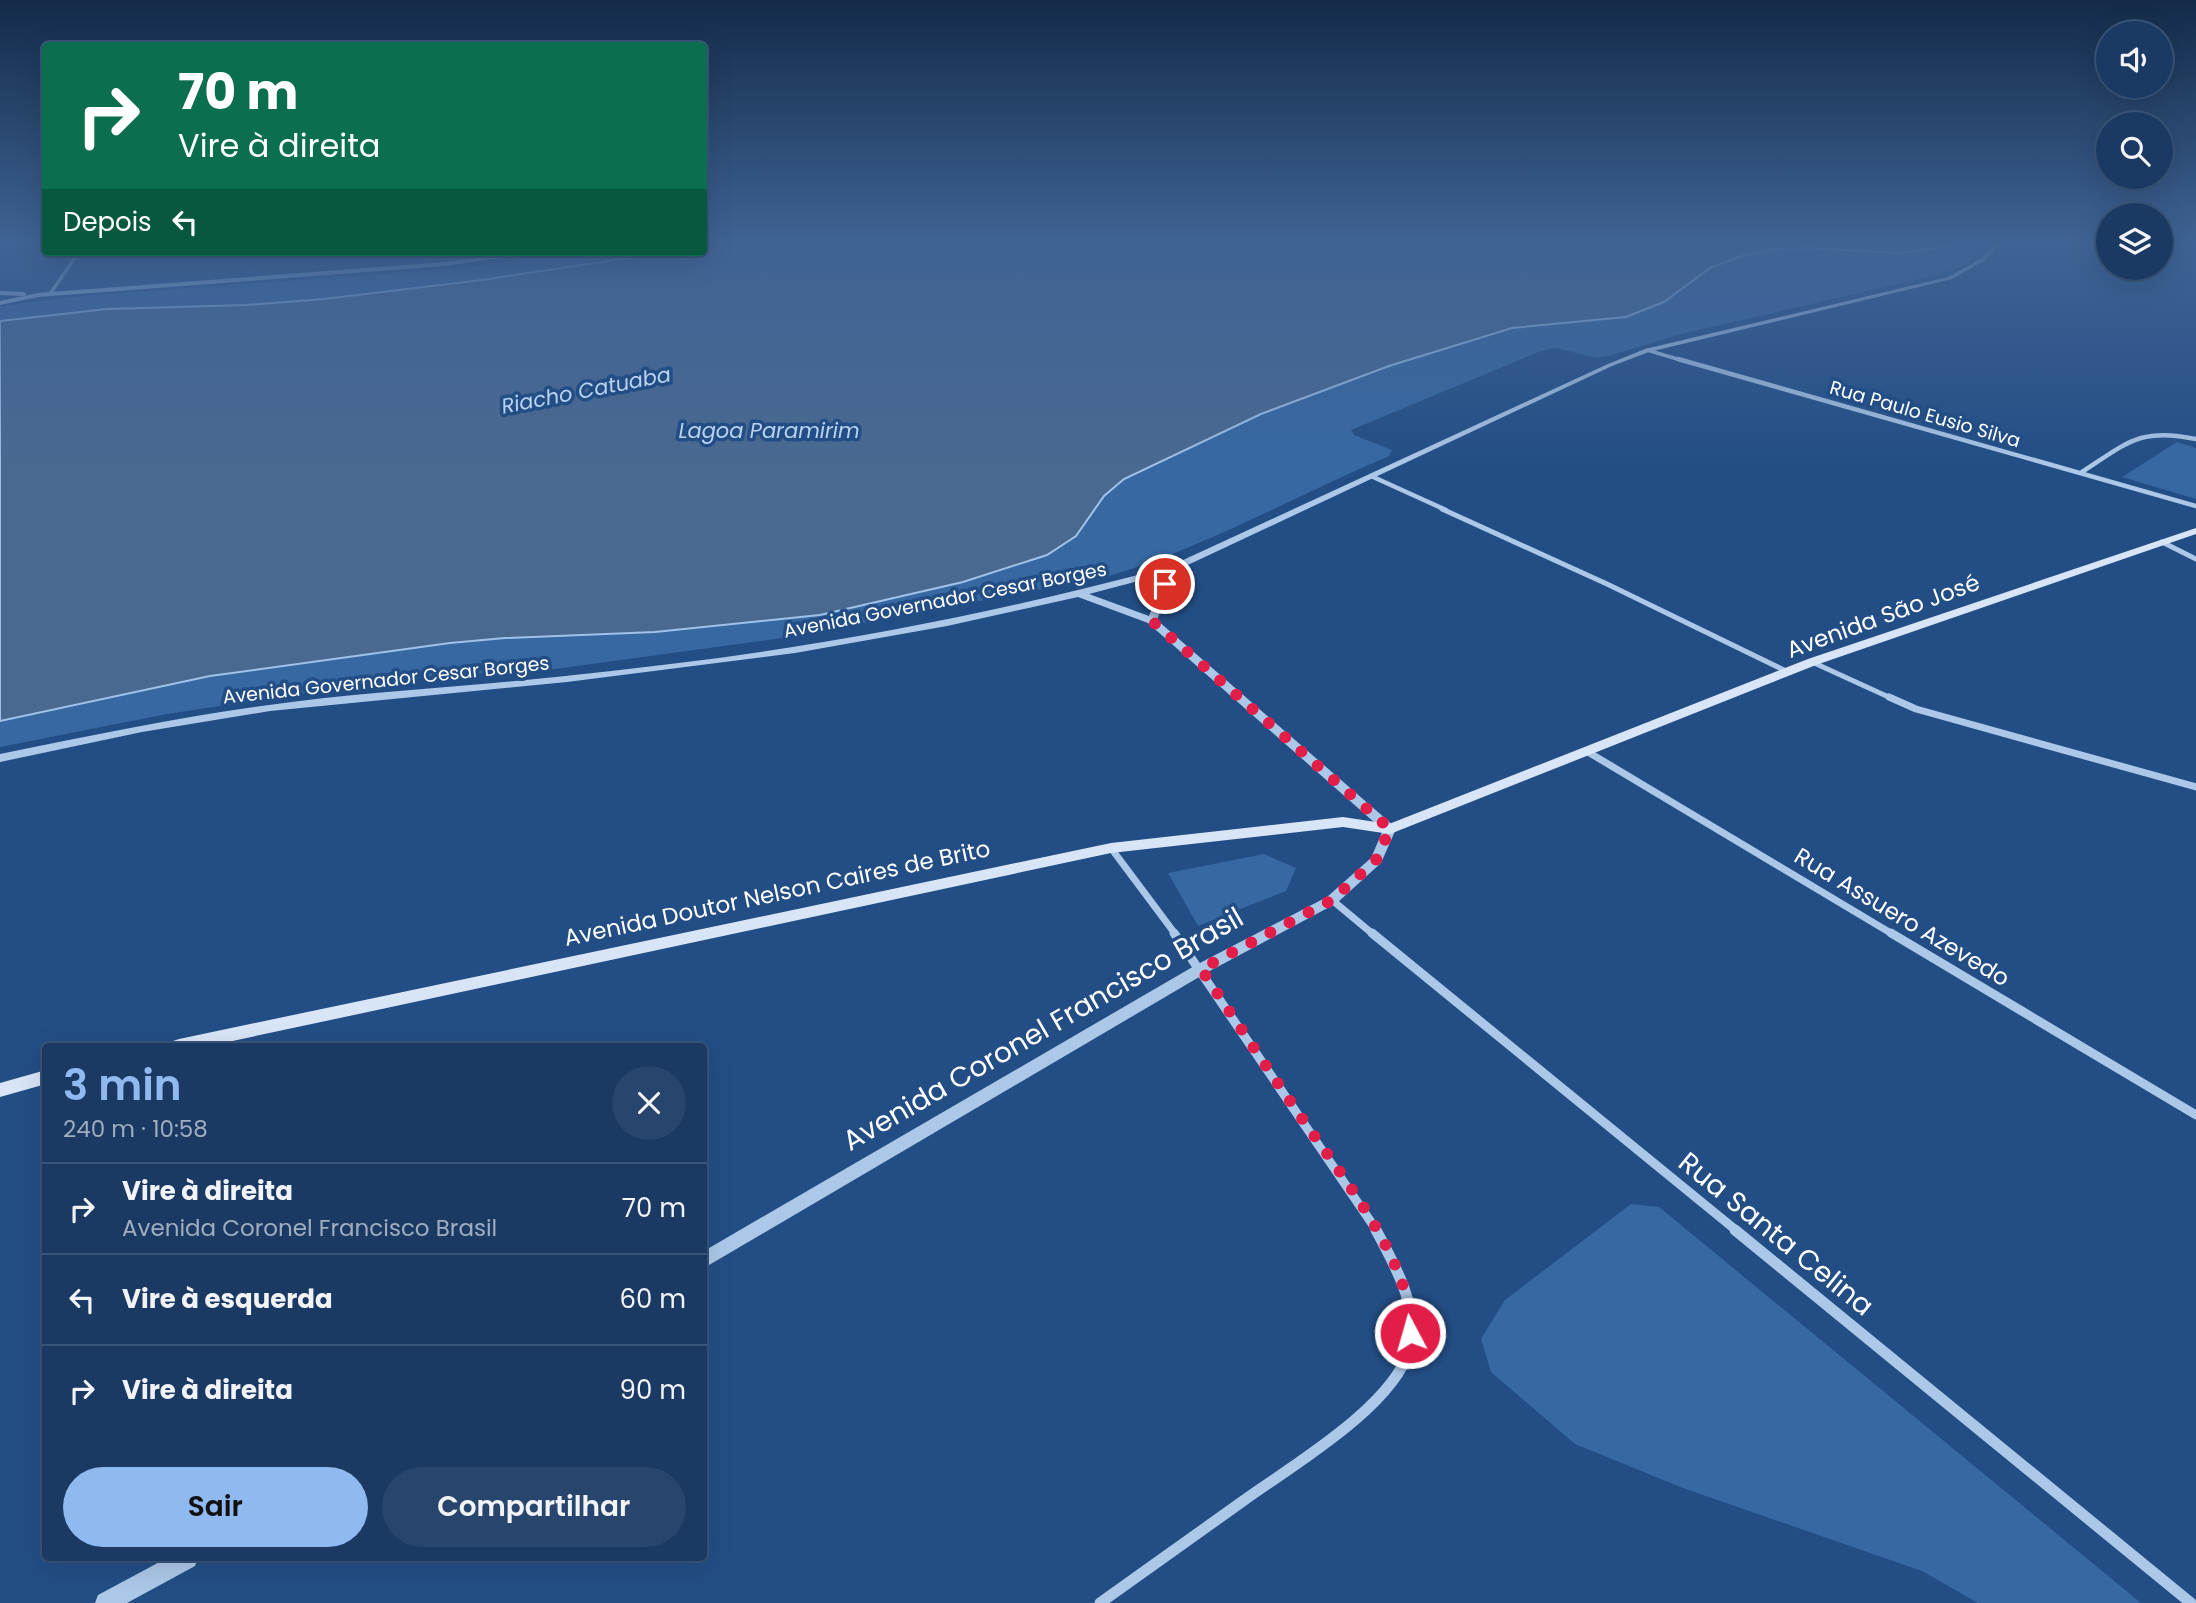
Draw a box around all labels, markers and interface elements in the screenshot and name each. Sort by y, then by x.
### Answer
map controls [2096,21,2173,280]
button: sound [2096,21,2173,98]
text: 70 m [178,58,298,126]
icon: right [63,70,154,161]
button: search [2096,112,2173,189]
text: Vire à direita [178,123,380,168]
icon: left [166,203,204,241]
button: layers [2096,203,2173,280]
text: Depois [63,204,152,240]
water label: Riacho Catuaba [499,359,673,421]
street label: Rua Paulo Eusio Silva [1826,374,2024,454]
water label: Lagoa Paramirim [678,416,860,445]
pin [1135,554,1195,614]
street label: Avenida Governador Cesar Borges [781,555,1109,645]
icon: arrive [1146,565,1184,603]
street label: Avenida São José [1782,566,1984,666]
street label: Avenida Governador Cesar Borges [221,649,551,711]
street label: Avenida Doutor Nelson Caires de Brito [561,832,993,954]
street label: Rua Assuero Azevedo [1788,840,2016,994]
street label: Avenida Coronel Francisco Brasil [835,898,1251,1160]
text: 3 min [63,1056,182,1115]
button: close [612,1066,686,1140]
text: 240 m · 10:58 [63,1113,208,1145]
street label: Rua Santa Celina [1670,1143,1882,1325]
text: Vire à direita [122,1173,293,1209]
icon: right [63,1190,101,1228]
text: 70 m [622,1190,686,1226]
text: Avenida Coronel Francisco Brasil [122,1212,497,1244]
icon: left [63,1281,101,1319]
text: Vire à esquerda [122,1281,333,1317]
text: 60 m [619,1281,686,1317]
position arrow [1373,1296,1447,1370]
icon: right [63,1372,101,1410]
text: Vire à direita [122,1372,293,1408]
text: 90 m [620,1372,686,1408]
button: Sair [63,1467,368,1547]
button: Compartilhar [382,1467,686,1547]

